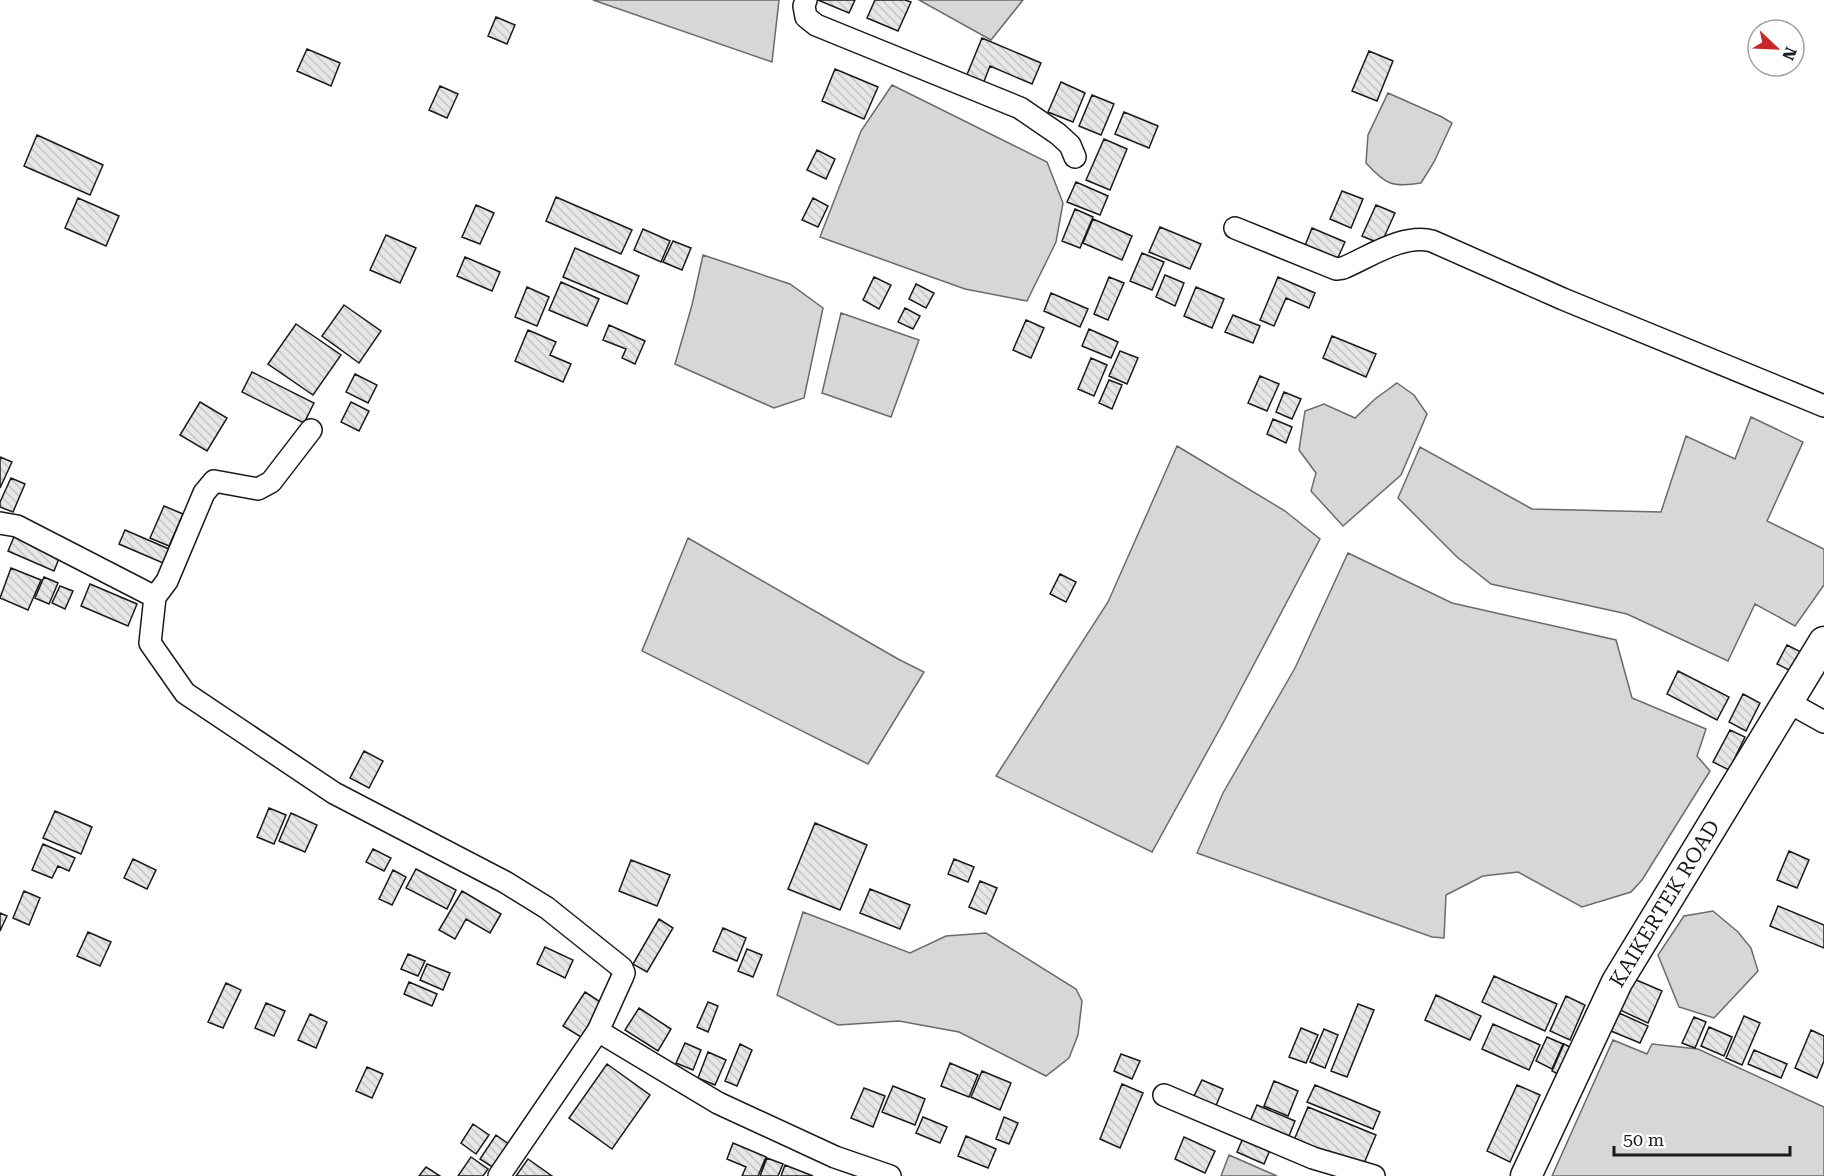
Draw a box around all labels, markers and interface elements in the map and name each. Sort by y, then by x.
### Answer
north arrow [1746,18,1806,78]
text: N [1778,44,1801,63]
street label: KAIKERTEK ROAD [1605,816,1725,992]
scale bar [1614,1119,1790,1157]
text: 50 m [1623,1129,1664,1150]

